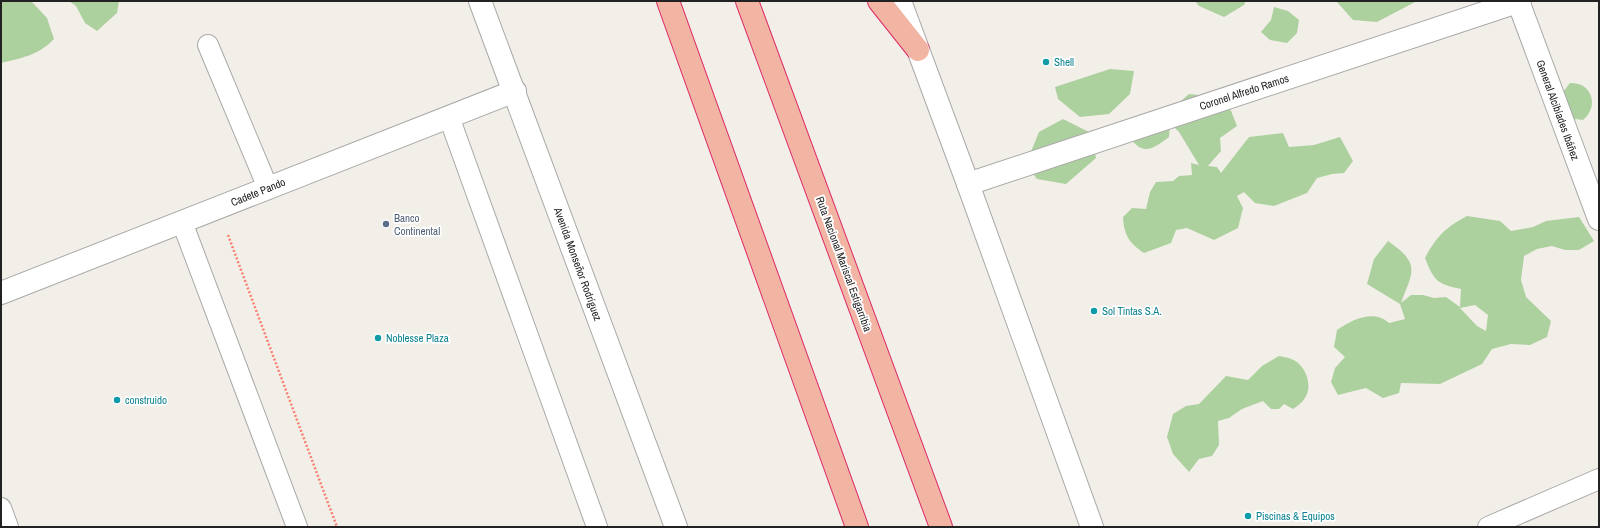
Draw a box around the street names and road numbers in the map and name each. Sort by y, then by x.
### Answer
street label: General Alcibíades Ibáñez [1533,58,1583,163]
street label: Coronel Alfredo Ramos [1197,71,1291,113]
street label: Cadete Pando [229,175,287,209]
street label: Ruta Nacional Mariscal Estigarribia [813,194,875,334]
street label: Avenida Monseñor Rodríguez [551,204,605,323]

